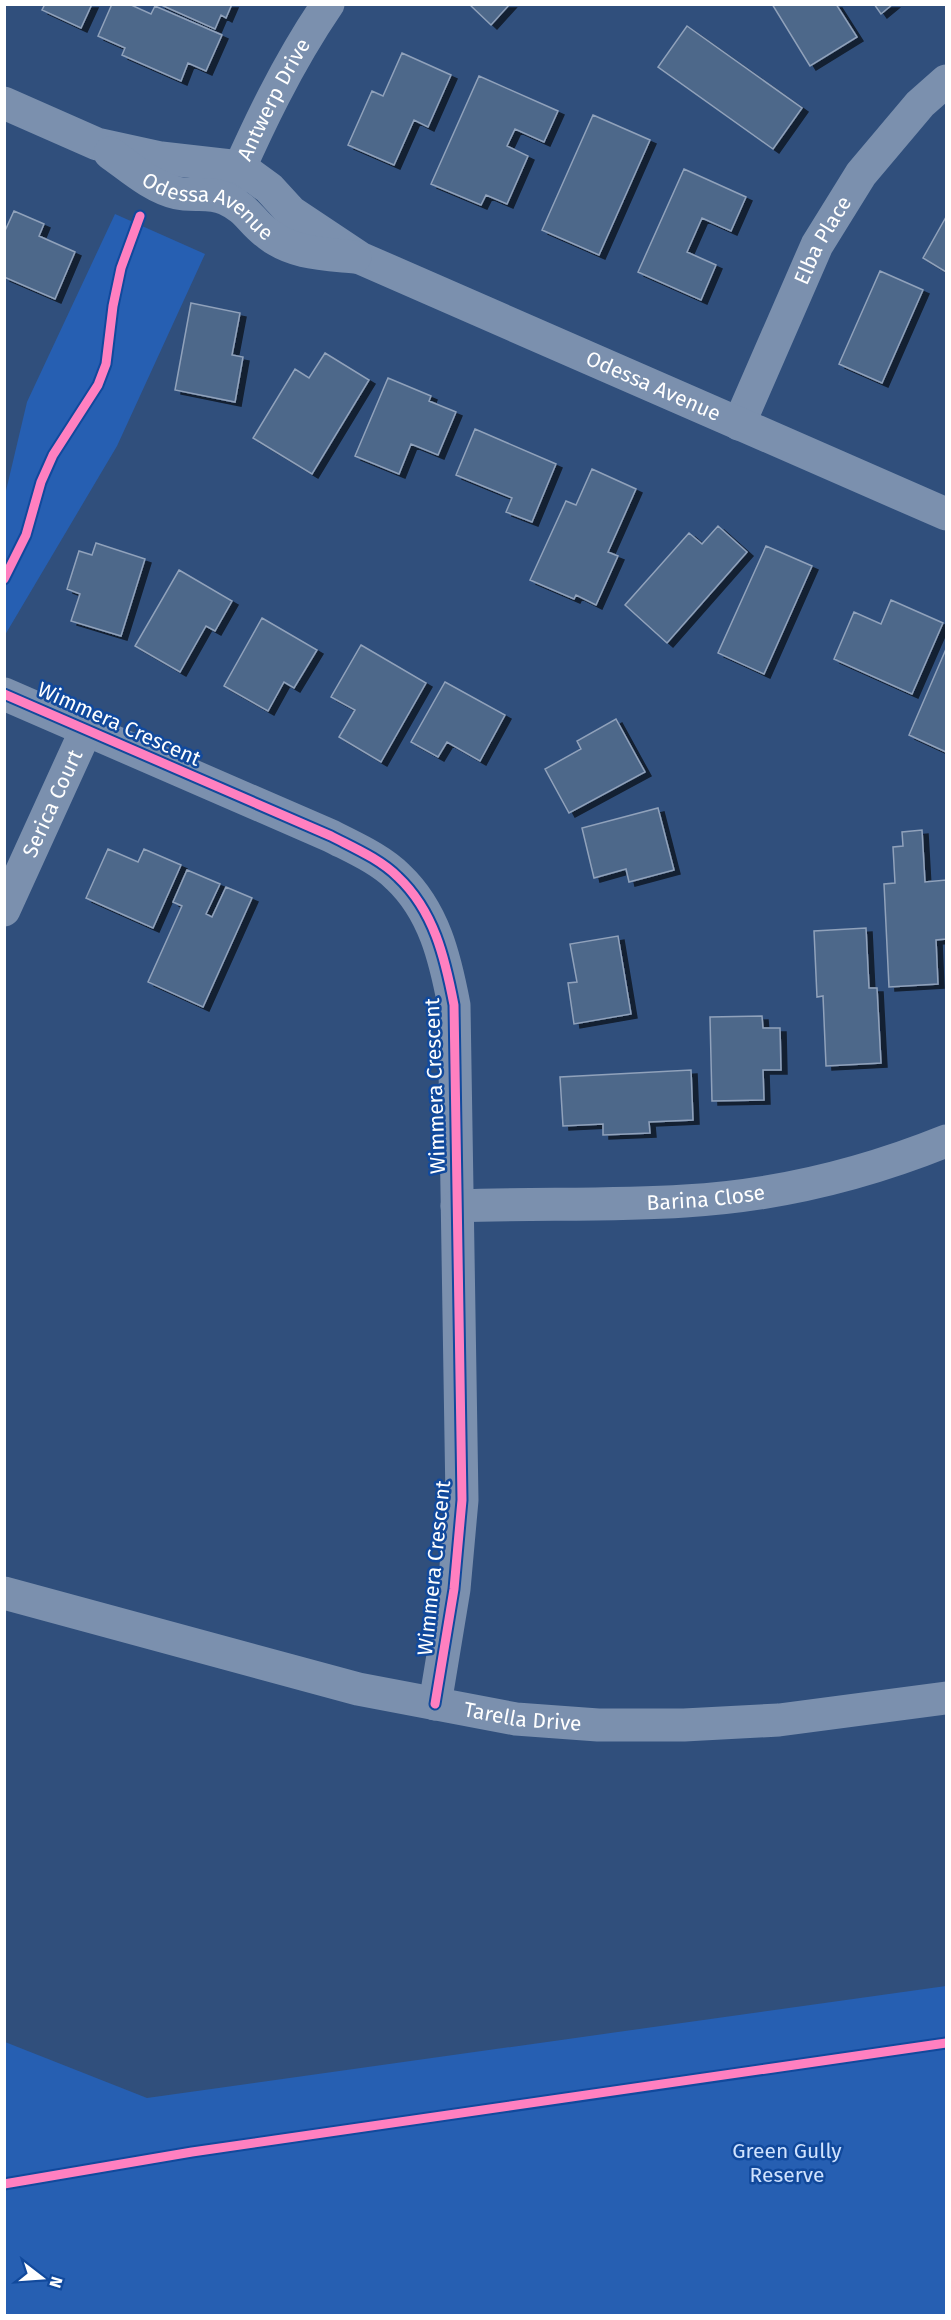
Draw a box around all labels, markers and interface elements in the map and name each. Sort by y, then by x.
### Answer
street label: Antwerp Drive [232,34,316,165]
street label: Odessa Avenue [137,167,278,246]
street label: Elba Place [788,191,857,289]
street label: Odessa Avenue [582,345,725,427]
street label: Wimmera Crescent [33,676,205,772]
street label: Serica Court [17,745,88,861]
street label: Wimmera Crescent [419,997,451,1175]
street label: Barina Close [646,1179,767,1216]
street label: Wimmera Crescent [412,1479,456,1657]
street label: Tarella Drive [462,1696,583,1737]
park label: Green Gully Reserve [732,2138,842,2188]
north arrow [12,2248,72,2308]
text: N [45,2274,67,2290]

